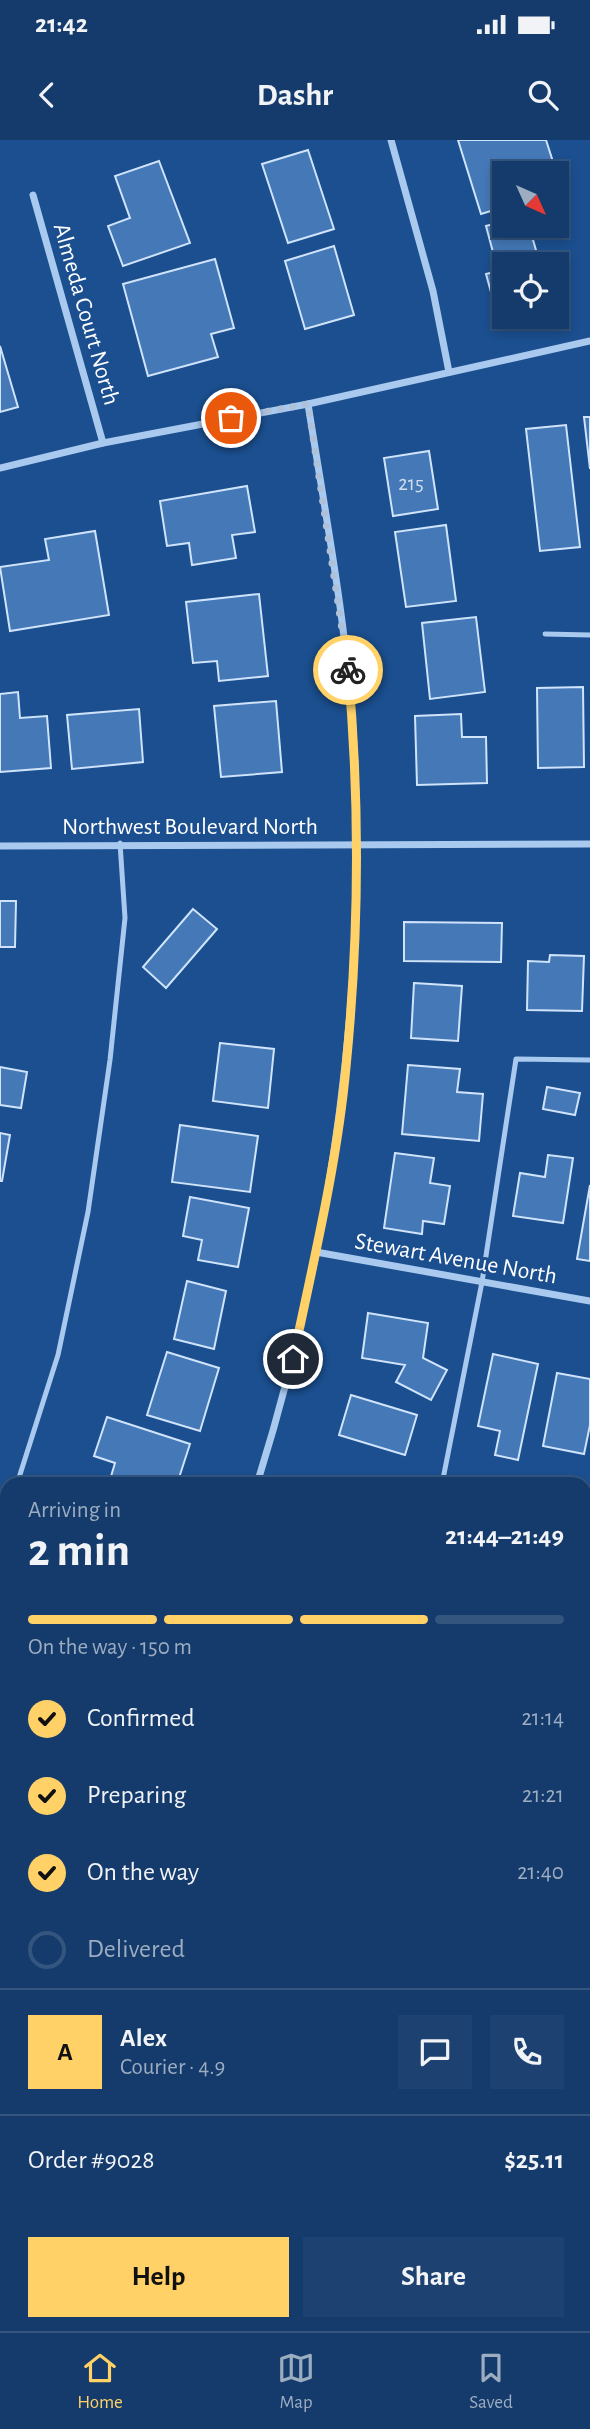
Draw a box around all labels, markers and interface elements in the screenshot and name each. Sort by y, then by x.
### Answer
text: 21:42 [35,11,88,37]
icon: back [28,76,66,114]
icon: search [524,76,562,114]
text: Dashr [257,79,333,111]
north arrow [492,161,569,238]
map controls [492,161,569,329]
street label: Almeda Court North [49,221,123,408]
button: locate [492,252,569,329]
pin [201,388,261,448]
icon: bag [212,399,250,437]
house number: 215 [398,473,424,494]
courier [313,635,383,705]
icon: bike [329,651,367,689]
street label: Northwest Boulevard North [62,815,318,839]
street label: Stewart Avenue North [353,1229,559,1289]
pin [263,1329,323,1389]
icon: home [274,1340,312,1378]
text: Arriving in [28,1499,121,1522]
text: 21:44–21:49 [445,1523,564,1549]
text: 2 min [28,1528,130,1574]
text: On the way · 150 m [28,1636,192,1659]
icon: check [28,1700,66,1738]
text: Confirmed [87,1705,195,1731]
text: 21:14 [521,1707,564,1730]
icon: check [28,1777,66,1815]
text: Preparing [87,1782,186,1808]
text: 21:21 [522,1784,564,1807]
icon: check [28,1854,66,1892]
text: On the way [87,1859,199,1885]
text: 21:40 [517,1861,564,1884]
text: Delivered [87,1936,185,1962]
button: chat [398,2015,472,2089]
button: phone [490,2015,564,2089]
text: Alex [120,2025,167,2051]
text: A [57,2039,73,2065]
text: Courier · 4.9 [120,2056,225,2079]
text: Order #9028 [28,2147,155,2173]
text: $25.11 [504,2147,564,2173]
button: Help [28,2237,289,2317]
button: Share [303,2237,564,2317]
tab: Home [77,2349,123,2414]
tab: Map [277,2349,315,2414]
tab: Saved [469,2349,513,2414]

